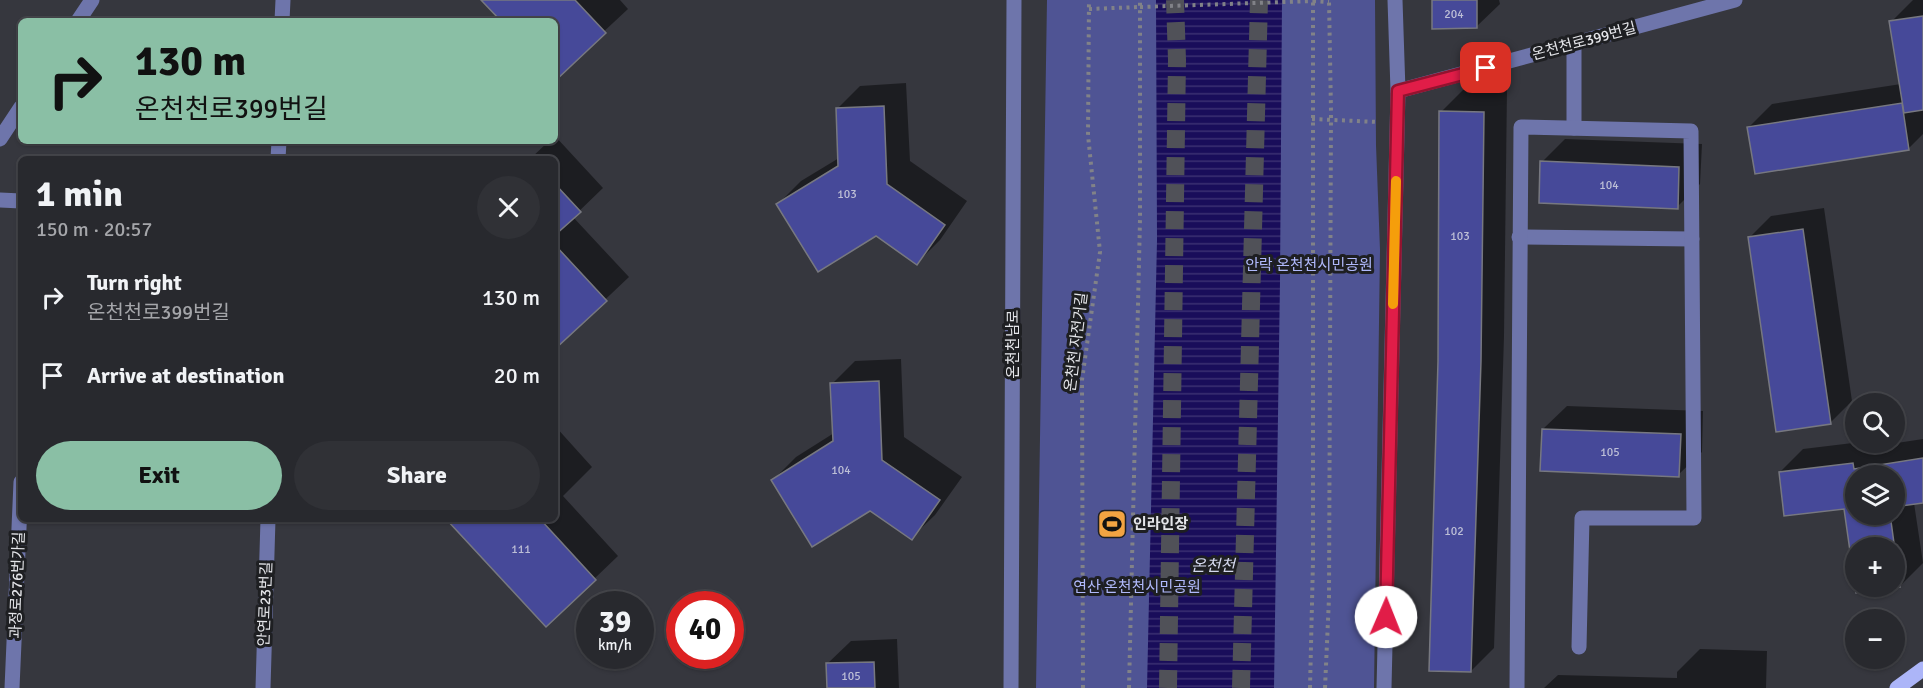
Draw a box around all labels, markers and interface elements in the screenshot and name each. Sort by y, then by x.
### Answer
house number: 204 [1444,7,1464,22]
street label: 온천천로399번길 [1530,18,1638,64]
text: 130 m [135,36,246,87]
icon: right [36,42,114,120]
pin [1460,42,1511,93]
icon: arrive [1469,51,1502,84]
text: 온천천로399번길 [135,93,328,126]
text: 1 min [36,172,123,217]
button: close [477,176,540,239]
house number: 104 [1599,178,1619,193]
house number: 103 [837,187,857,202]
text: 150 m · 20:57 [36,217,152,242]
house number: 103 [1450,229,1470,244]
park label: 안락 온천천시민공원 [1245,256,1373,274]
text: Turn right [87,269,182,296]
icon: right [36,281,69,314]
text: 130 m [482,284,540,311]
street label: 온천천 자전거길 [1061,291,1091,393]
text: 온천천로399번길 [87,300,230,325]
street label: 온천천남로 [1004,309,1022,379]
icon: arrive [36,359,69,392]
text: Arrive at destination [87,362,284,389]
text: 20 m [494,362,540,389]
map controls [1845,393,1905,669]
button: search [1845,393,1905,453]
button: Exit [36,441,282,510]
button: Share [294,441,540,510]
house number: 105 [1600,445,1620,460]
house number: 104 [831,463,851,478]
button: layers [1845,465,1905,525]
sports icon: 인라인장 [1096,508,1128,540]
place label: 인라인장 [1133,515,1188,533]
house number: 102 [1444,524,1464,539]
street label: 과정로276번가길 [6,531,28,639]
button: + [1845,537,1905,597]
house number: 111 [511,542,531,557]
water label: 온천천 [1191,556,1237,576]
street label: 안연로23번길 [255,561,275,647]
park label: 연산 온천천시민공원 [1073,578,1201,596]
position arrow [1354,585,1418,649]
speed limit sign: 40 [666,591,744,669]
text: 39 [599,604,631,641]
button: − [1845,609,1905,669]
text: km/h [598,636,632,654]
house number: 105 [841,669,861,684]

